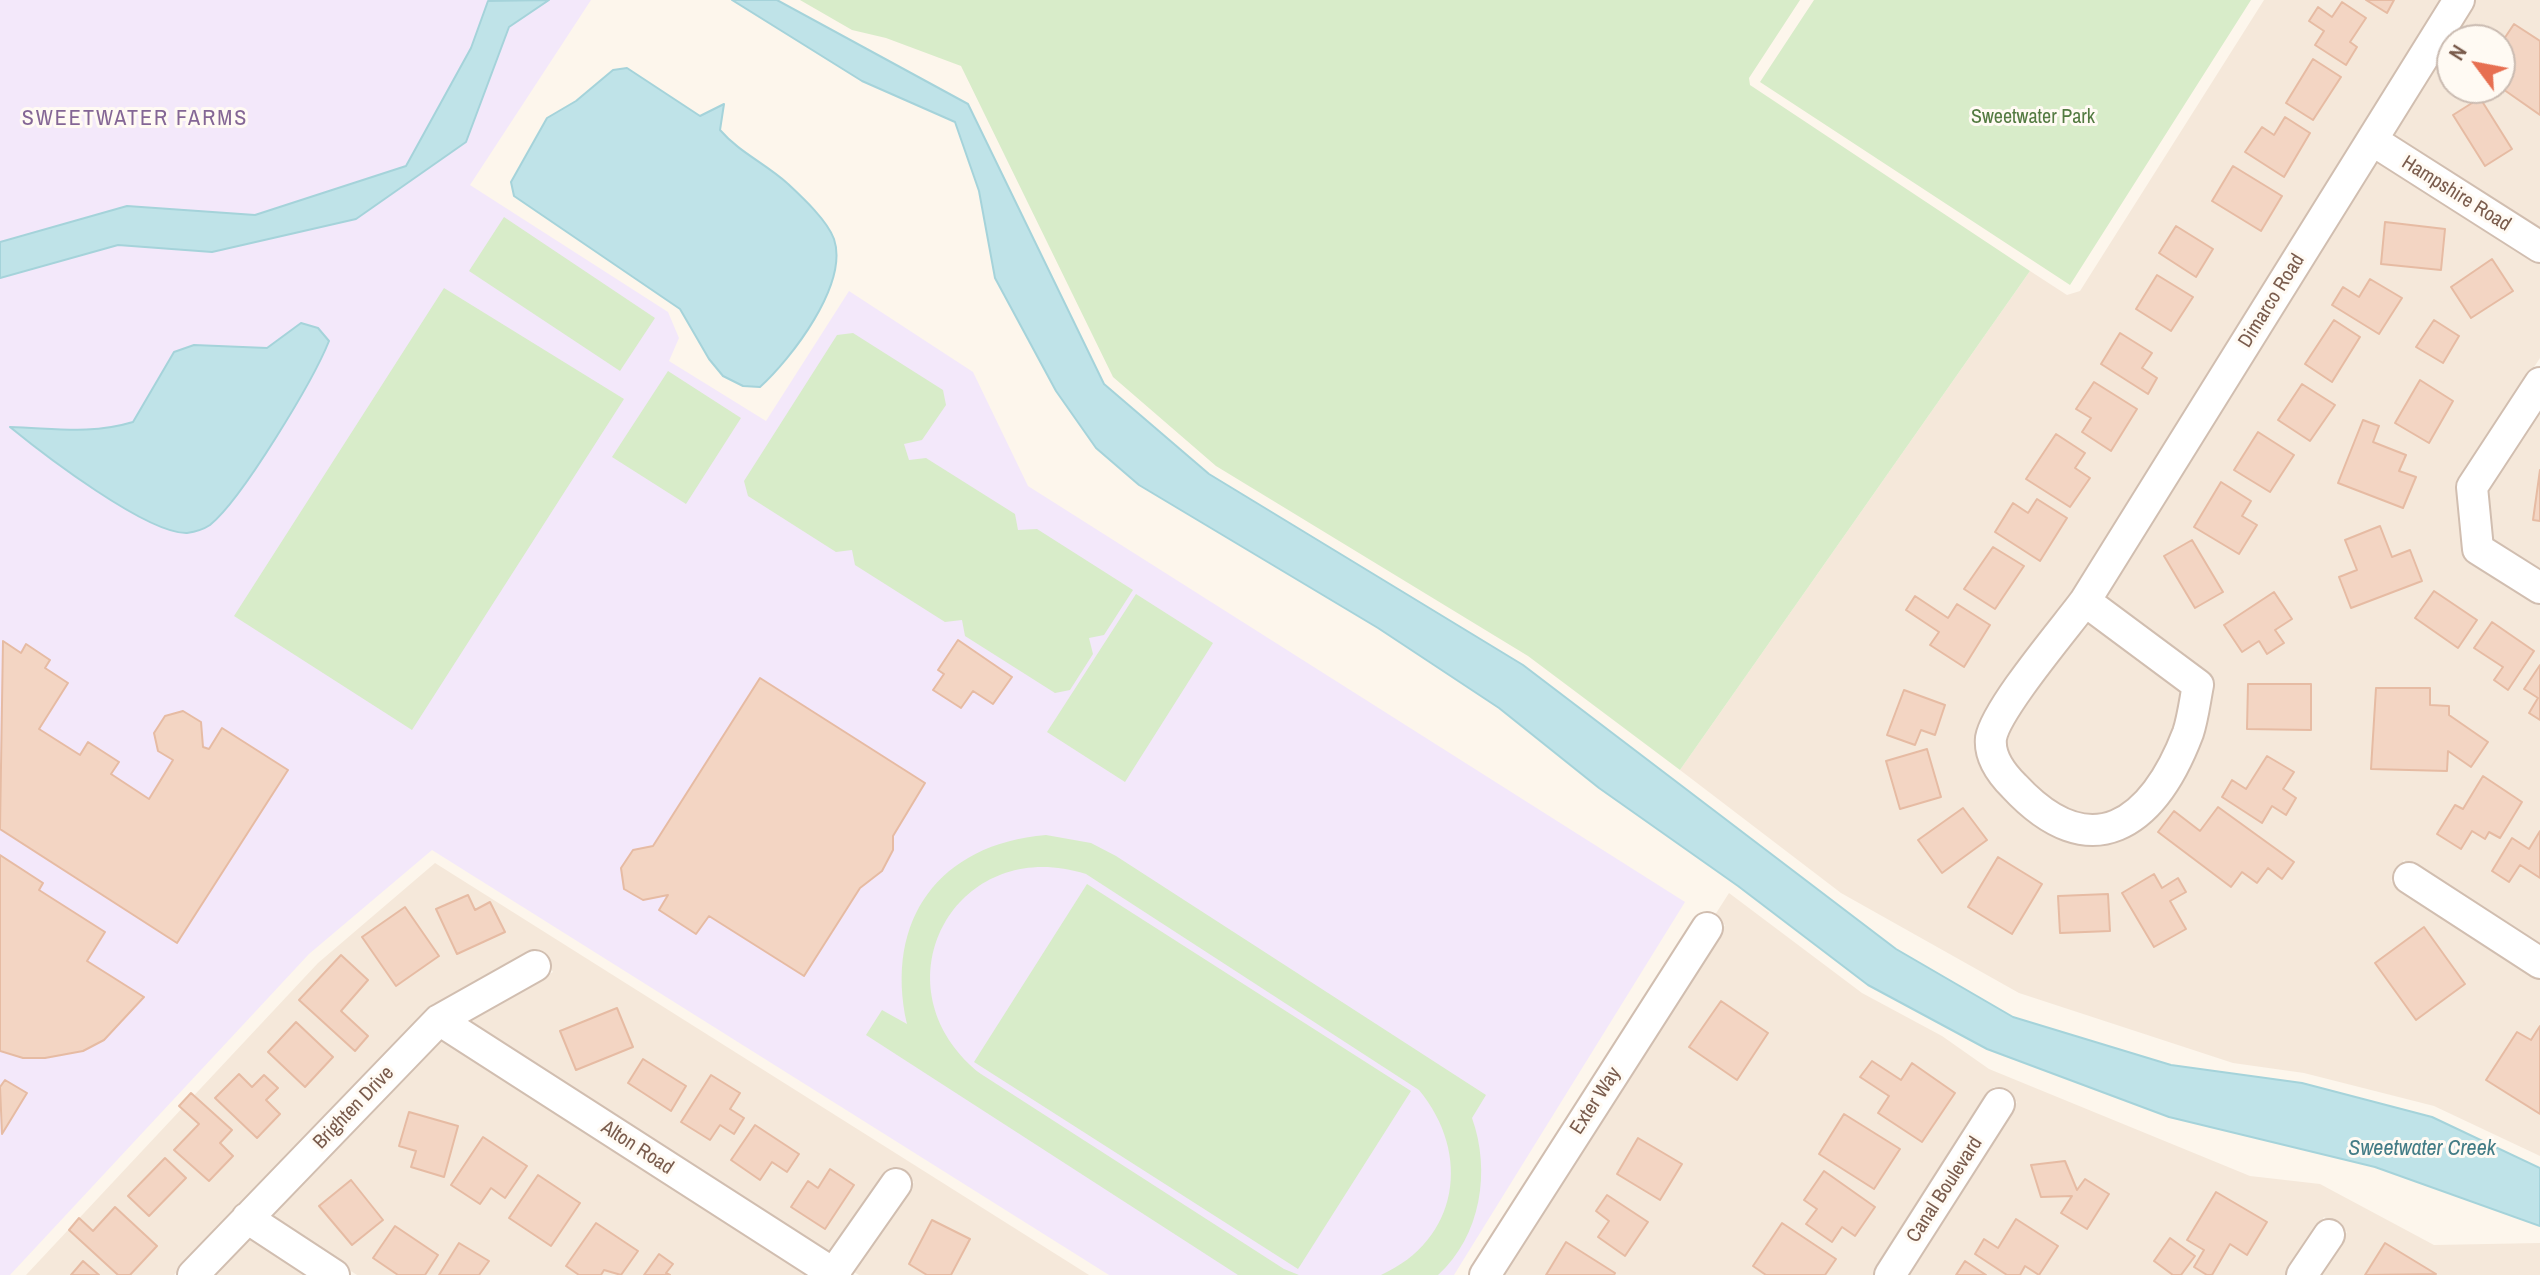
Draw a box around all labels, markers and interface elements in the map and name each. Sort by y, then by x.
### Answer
north arrow [2436,24,2516,104]
text: N [2441,39,2474,66]
district label: SWEETWATER FARMS [22,106,248,132]
park label: Sweetwater Park [1971,106,2095,130]
street label: Hampshire Road [2397,151,2515,237]
street label: Dimarco Road [2234,250,2310,352]
street label: Brighten Drive [309,1062,399,1154]
street label: Exter Way [1566,1063,1626,1139]
street label: Alton Road [596,1116,678,1180]
street label: Canal Boulevard [1902,1133,1988,1247]
water label: Sweetwater Creek [2348,1136,2496,1162]

